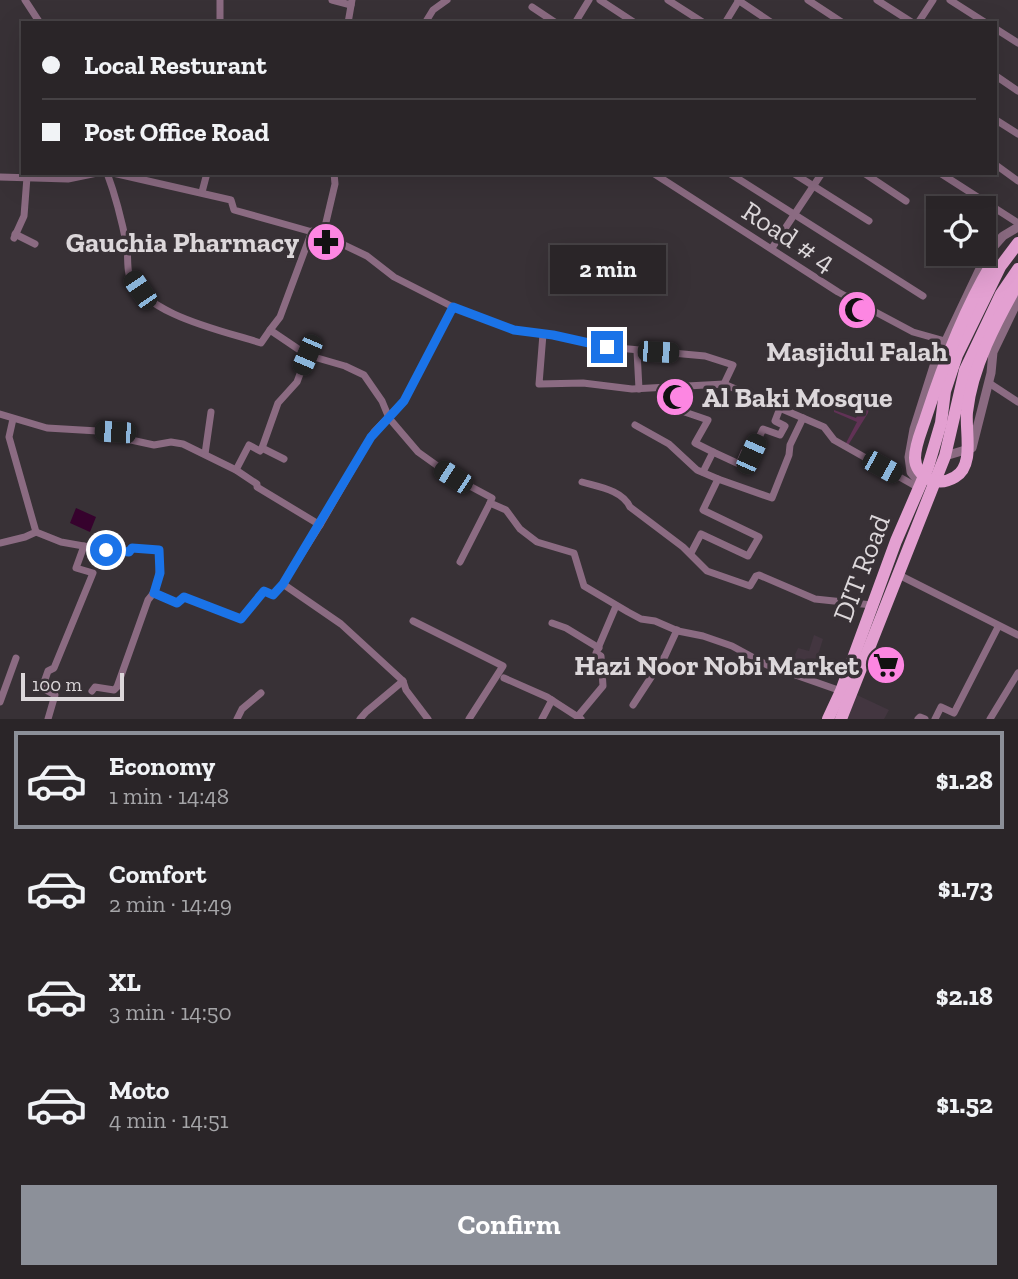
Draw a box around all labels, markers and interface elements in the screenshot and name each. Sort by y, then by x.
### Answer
text: Local Resturant [84,49,267,81]
text: Post Office Road [84,116,269,148]
street label: Road # 4 [736,194,842,279]
map controls [926,196,996,266]
button: locate [926,196,996,266]
pharmacy icon: Gauchia Pharmacy [305,221,347,263]
place label: Gauchia Pharmacy [66,226,299,259]
callout: 2 min [549,246,665,294]
text: 2 min [579,255,637,283]
car [120,267,161,313]
mosque icon: Masjidul Falah [836,289,878,331]
route end [591,331,623,363]
car [290,332,325,378]
place label: Masjidul Falah [766,335,948,368]
car [637,340,680,364]
mosque icon: Al Baki Mosque [654,376,696,418]
place label: Al Baki Mosque [702,381,893,414]
car [94,420,137,444]
car [733,431,770,477]
car [859,448,906,486]
car [430,457,477,497]
street label: DIT Road [826,510,897,626]
route start [90,534,122,566]
supermarket icon: Hazi Noor Nobi Market [865,644,907,686]
place label: Hazi Noor Nobi Market [574,649,860,682]
scale bar [21,670,124,702]
text: 100 m [32,673,82,696]
icon: car [25,749,88,812]
text: Economy [109,750,215,782]
text: $1.28 [936,764,993,796]
text: 1 min · 14:48 [109,782,229,810]
icon: car [25,857,88,920]
text: Comfort [109,858,206,890]
text: $1.73 [938,872,993,904]
text: 2 min · 14:49 [109,890,232,918]
icon: car [25,965,88,1028]
text: XL [109,966,141,998]
text: $2.18 [936,980,993,1012]
text: 3 min · 14:50 [109,998,232,1026]
icon: car [25,1073,88,1136]
text: Moto [109,1074,169,1106]
text: $1.52 [936,1088,993,1120]
text: 4 min · 14:51 [109,1106,229,1134]
button: Confirm [21,1185,997,1265]

